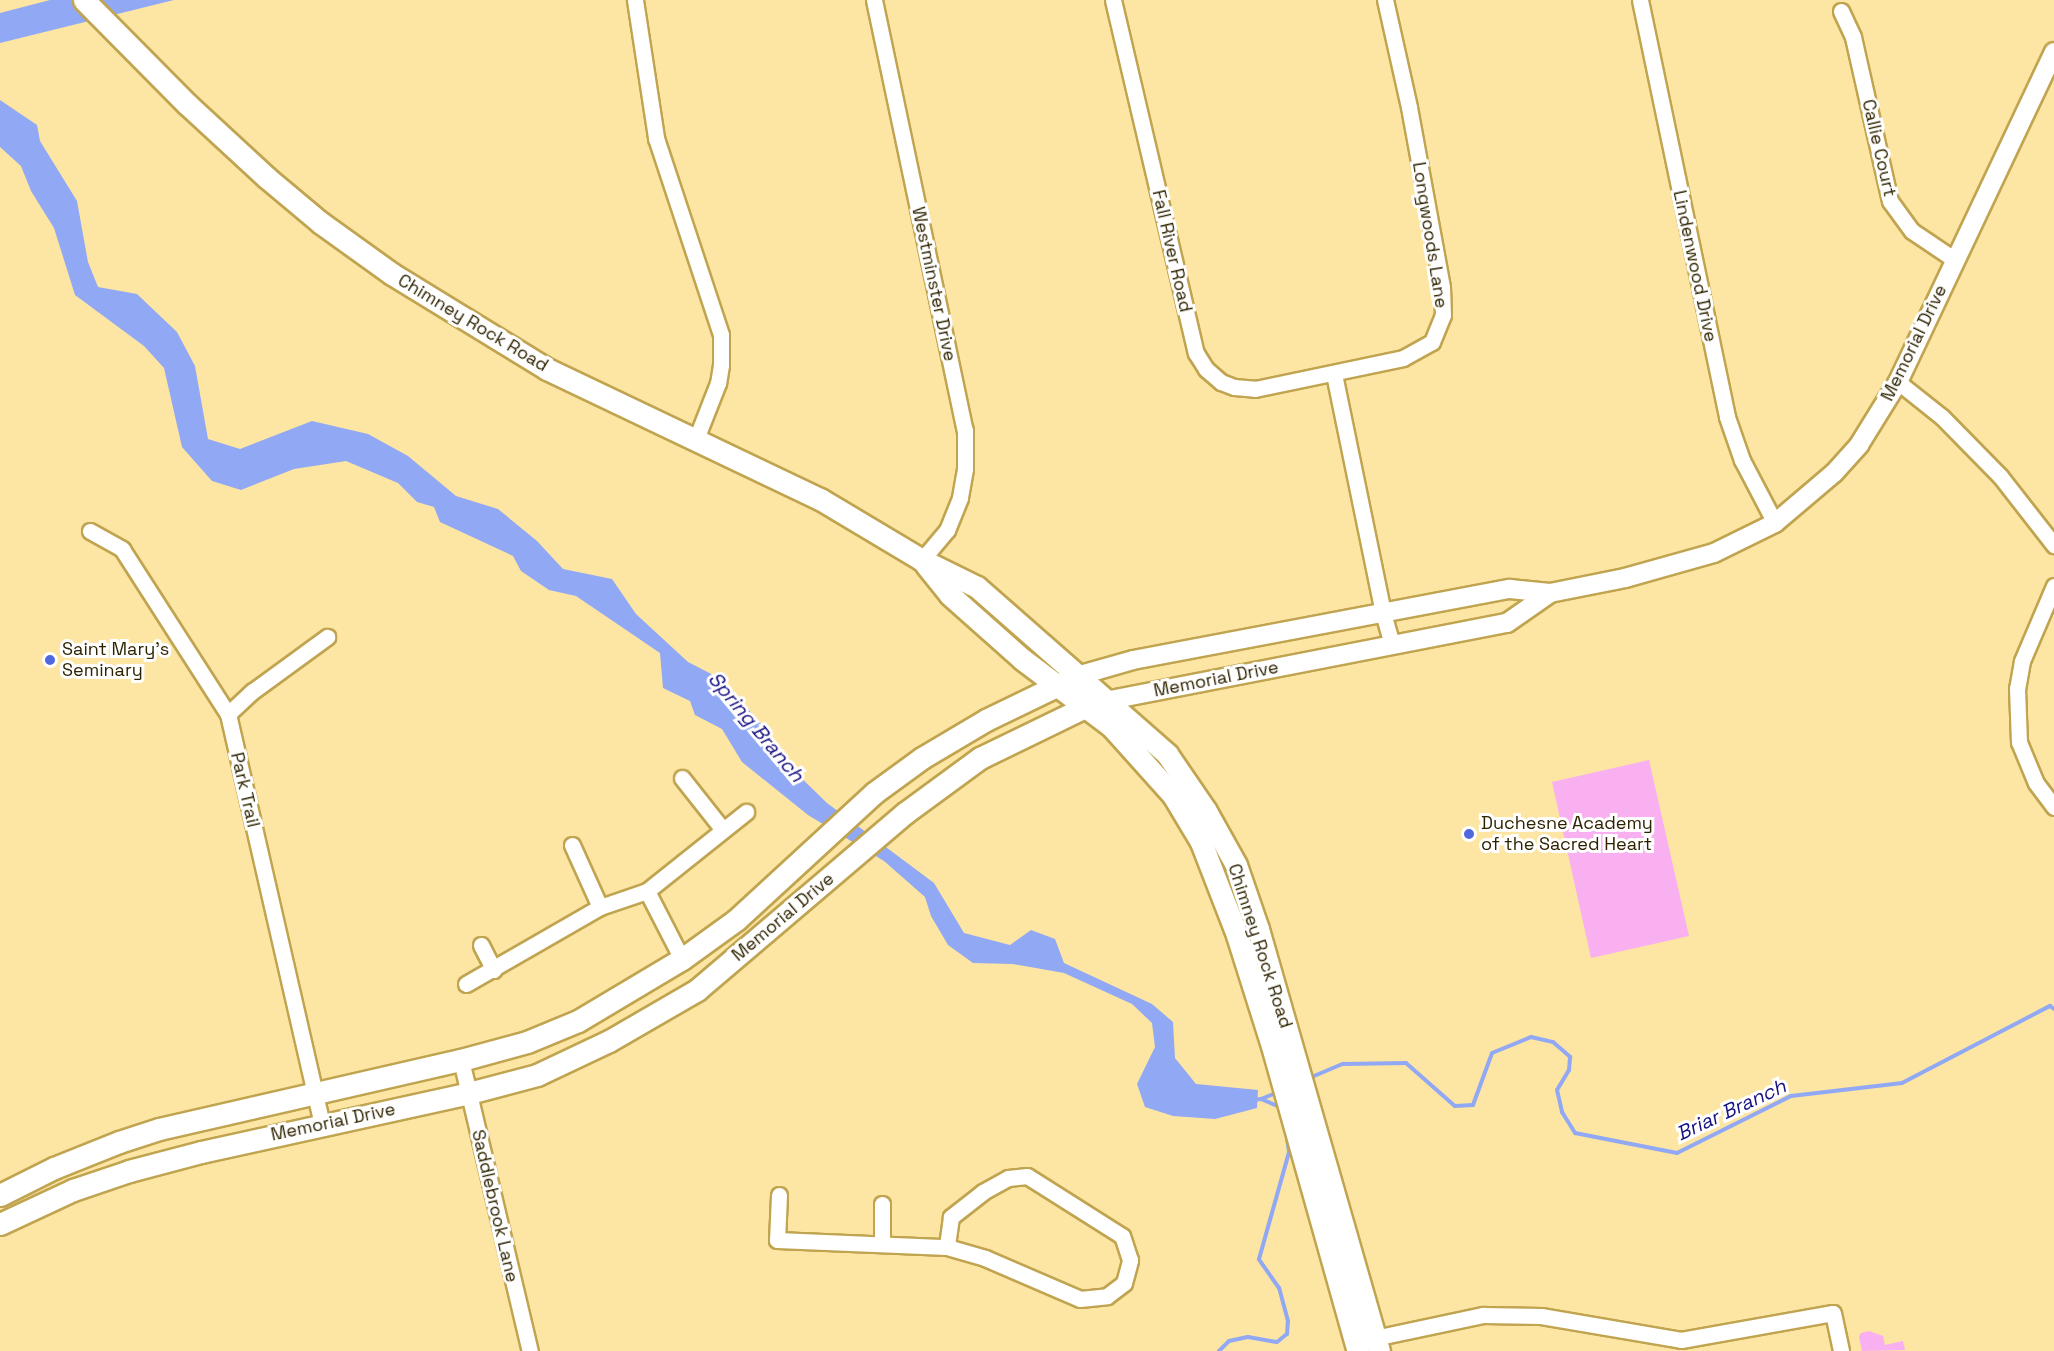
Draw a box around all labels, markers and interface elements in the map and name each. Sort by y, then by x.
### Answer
street label: Callie Court [1857,97,1901,199]
street label: Longwoods Lane [1408,160,1452,310]
street label: Fall River Road [1147,188,1197,314]
street label: Lindenwood Drive [1668,188,1722,344]
street label: Westminster Drive [907,205,961,363]
street label: Chimney Rock Road [394,270,552,376]
street label: Memorial Drive [1877,281,1951,405]
place label: Saint Mary's Seminary [62,639,169,682]
marker: Saint Mary's Seminary [43,653,57,667]
street label: Memorial Drive [1152,656,1280,702]
water label: Spring Branch [703,667,809,787]
street label: Park Trail [226,750,264,830]
place label: Duchesne Academy of the Sacred Heart [1481,813,1653,856]
marker: Duchesne Academy of the Sacred Heart [1462,827,1476,841]
street label: Chimney Rock Road [1223,861,1297,1031]
street label: Memorial Drive [728,868,838,966]
water label: Briar Branch [1672,1074,1790,1146]
street label: Memorial Drive [269,1098,397,1146]
street label: Saddlebrook Lane [467,1128,523,1284]

